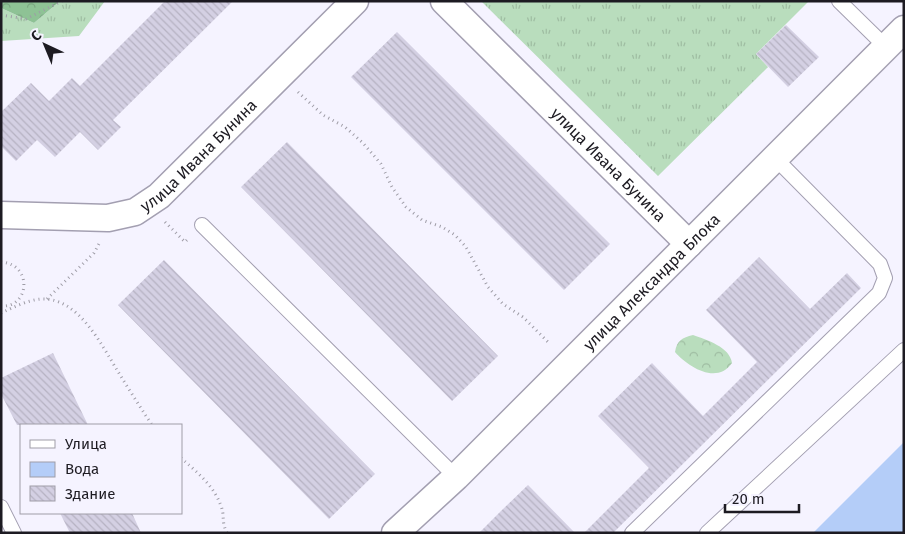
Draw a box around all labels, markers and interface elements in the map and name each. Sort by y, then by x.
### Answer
north arrow [20,20,70,70]
text: С [28,27,45,45]
street label: улица Ивана Бунина [137,95,261,216]
street label: улица Ивана Бунина [547,104,670,226]
street label: улица Александра Блока [579,210,724,354]
legend [20,424,182,514]
text: Улица [65,435,107,453]
text: Вода [65,460,99,478]
scale bar [725,482,799,514]
text: Здание [65,485,115,503]
text: 20 m [732,490,765,508]

